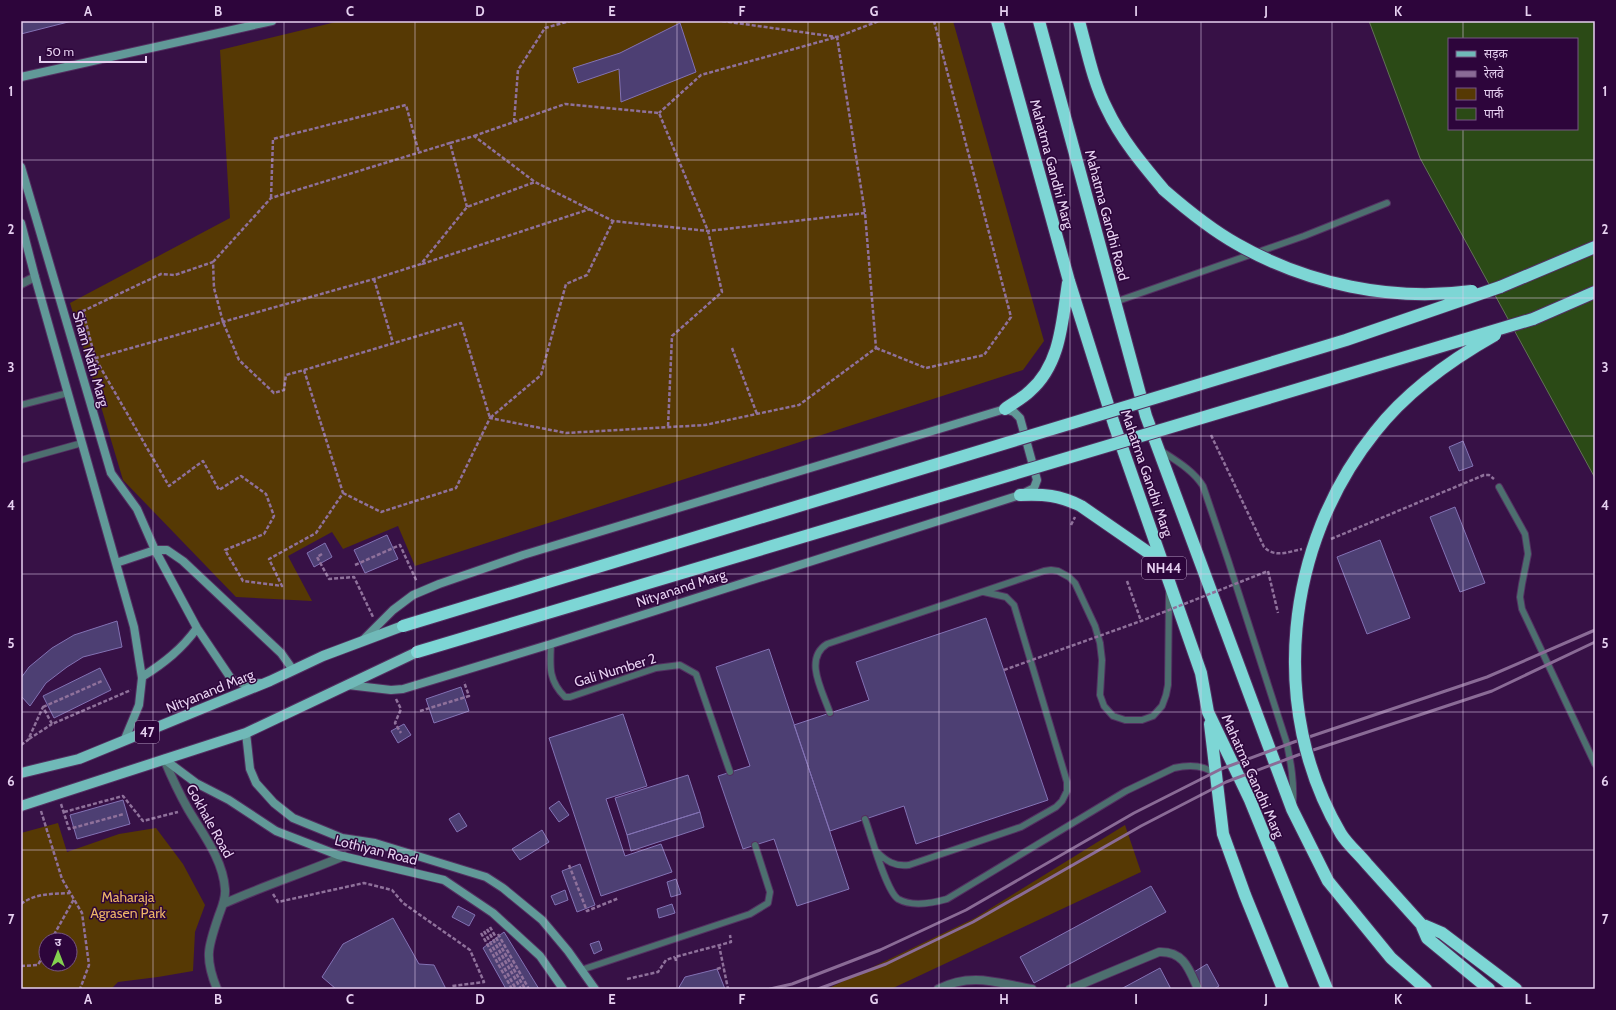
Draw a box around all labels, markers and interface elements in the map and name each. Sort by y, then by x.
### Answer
text: A [84,3,93,19]
text: B [214,3,222,19]
text: C [346,3,354,19]
text: D [475,3,485,19]
text: E [608,3,616,19]
text: F [739,3,746,19]
text: G [870,3,879,19]
text: H [999,3,1009,19]
text: I [1134,3,1138,19]
text: J [1263,3,1268,19]
text: K [1394,3,1403,19]
text: L [1525,3,1532,19]
scale bar [40,38,146,64]
legend [1448,38,1578,130]
text: 50 m [46,44,74,59]
text: सड़क [1484,46,1509,61]
text: रेलवे [1484,66,1504,81]
text: 1 [9,83,13,99]
text: 1 [1603,83,1607,99]
text: पार्क [1484,86,1504,101]
street label: Mahatma Gandhi Marg [1026,97,1078,232]
text: पानी [1484,106,1505,121]
street label: Mahatma Gandhi Road [1081,148,1133,282]
text: 2 [8,221,15,237]
text: 2 [1602,221,1609,237]
street label: Sham Nath Marg [69,309,114,410]
text: 3 [7,359,15,375]
text: 3 [1601,359,1609,375]
street label: Mahatma Gandhi Marg [1117,407,1178,540]
text: 4 [7,497,15,513]
text: 4 [1601,497,1609,513]
road number: NH44 [1142,557,1186,579]
street label: Nityanand Marg [634,565,729,611]
text: 5 [8,635,15,651]
text: 5 [1602,635,1609,651]
street label: Gali Number 2 [572,649,658,691]
street label: Nityanand Marg [163,665,258,717]
street label: Mahatma Gandhi Marg [1218,711,1289,842]
road number: 47 [135,721,159,743]
text: 6 [7,773,15,789]
text: 6 [1601,773,1609,789]
street label: Gokhale Road [182,781,238,861]
street label: Lothiyan Road [333,831,419,869]
park label: Maharaja Agrasen Park [90,888,167,922]
text: 7 [8,911,15,927]
text: 7 [1602,911,1609,927]
north arrow [38,932,78,972]
text: उ [55,935,62,949]
text: A [84,991,93,1007]
text: B [214,991,222,1007]
text: C [346,991,354,1007]
text: D [475,991,485,1007]
text: E [608,991,616,1007]
text: F [739,991,746,1007]
text: G [870,991,879,1007]
text: H [999,991,1009,1007]
text: I [1134,991,1138,1007]
text: J [1263,991,1268,1007]
text: K [1394,991,1403,1007]
text: L [1525,991,1532,1007]

